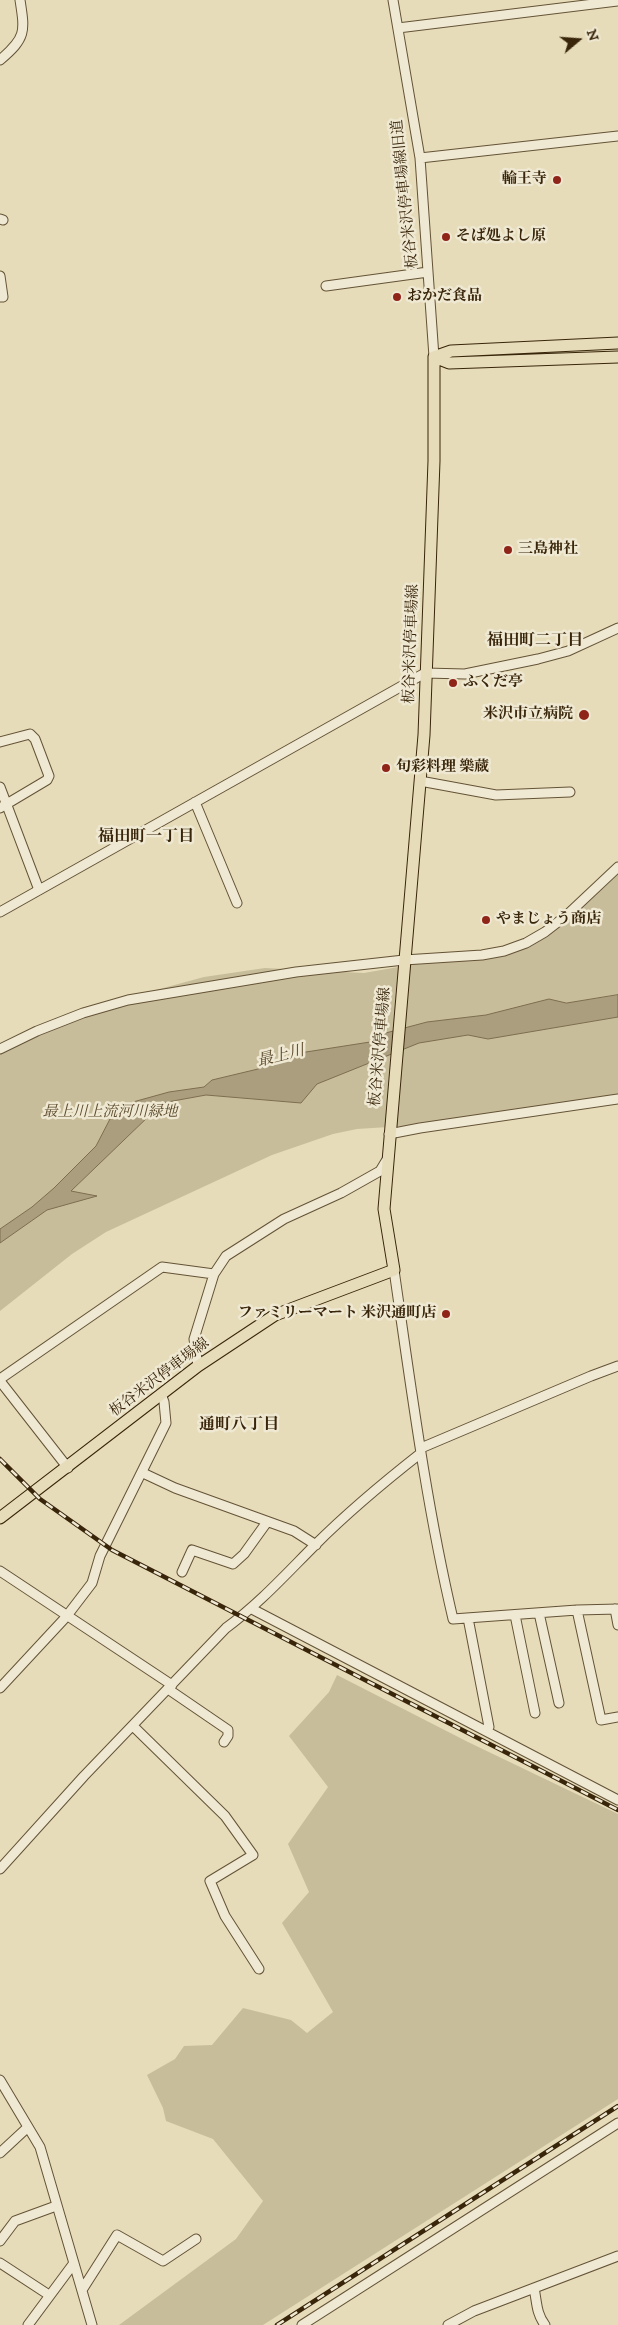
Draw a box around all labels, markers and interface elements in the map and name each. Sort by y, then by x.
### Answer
north arrow [553,15,603,65]
text: N [582,27,603,44]
street label: 板谷米沢停車場線旧道 [389,118,423,270]
place label: 輪王寺 [502,171,547,189]
marker: 輪王寺 [551,174,563,186]
place label: そば処よし原 [456,228,546,246]
marker: そば処よし原 [440,231,452,243]
place label: おかだ食品 [407,288,482,306]
marker: おかだ食品 [391,291,403,303]
place label: 三島神社 [518,541,578,559]
marker: 三島神社 [502,544,514,556]
street label: 板谷米沢停車場線 [401,584,423,704]
district label: 福田町二丁目 [487,632,583,652]
place label: ふくだ亭 [463,674,523,692]
marker: ふくだ亭 [447,677,459,689]
place label: 米沢市立病院 [483,706,573,724]
marker: 米沢市立病院 [577,708,591,722]
place label: 旬彩料理 樂蔵 [396,759,489,777]
marker: 旬彩料理 樂蔵 [380,762,392,774]
district label: 福田町一丁目 [98,828,194,848]
place label: やまじょう商店 [496,911,601,929]
marker: やまじょう商店 [480,914,492,926]
street label: 板谷米沢停車場線 [367,986,395,1108]
water label: 最上川 [255,1042,307,1072]
park label: 最上川上流河川緑地 [43,1104,177,1122]
place label: ファミリーマート 米沢通町店 [238,1305,436,1323]
marker: ファミリーマート 米沢通町店 [440,1308,452,1320]
street label: 板谷米沢停車場線 [107,1335,213,1421]
district label: 通町八丁目 [199,1416,279,1436]

